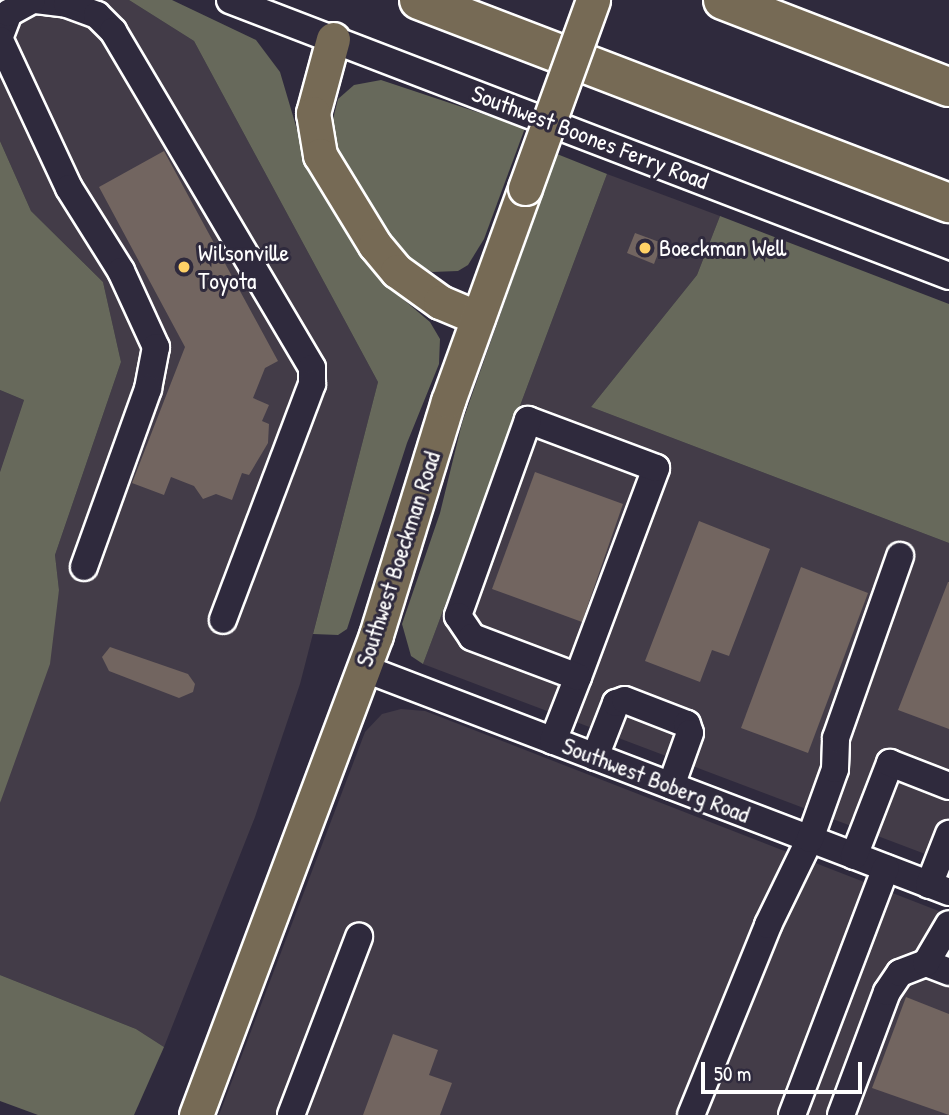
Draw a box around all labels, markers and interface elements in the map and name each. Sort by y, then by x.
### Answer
street label: Southwest Boones Ferry Road [468,79,712,195]
place label: Boeckman Well [659,234,786,262]
place label: Wilsonville Toyota [198,239,289,295]
marker: Boeckman Well [637,240,653,256]
marker: Wilsonville Toyota [176,259,192,275]
street label: Southwest Boeckman Road [350,448,446,670]
street label: Southwest Boberg Road [558,731,754,829]
scale bar [704,1048,865,1092]
text: 50 m [714,1059,751,1088]

